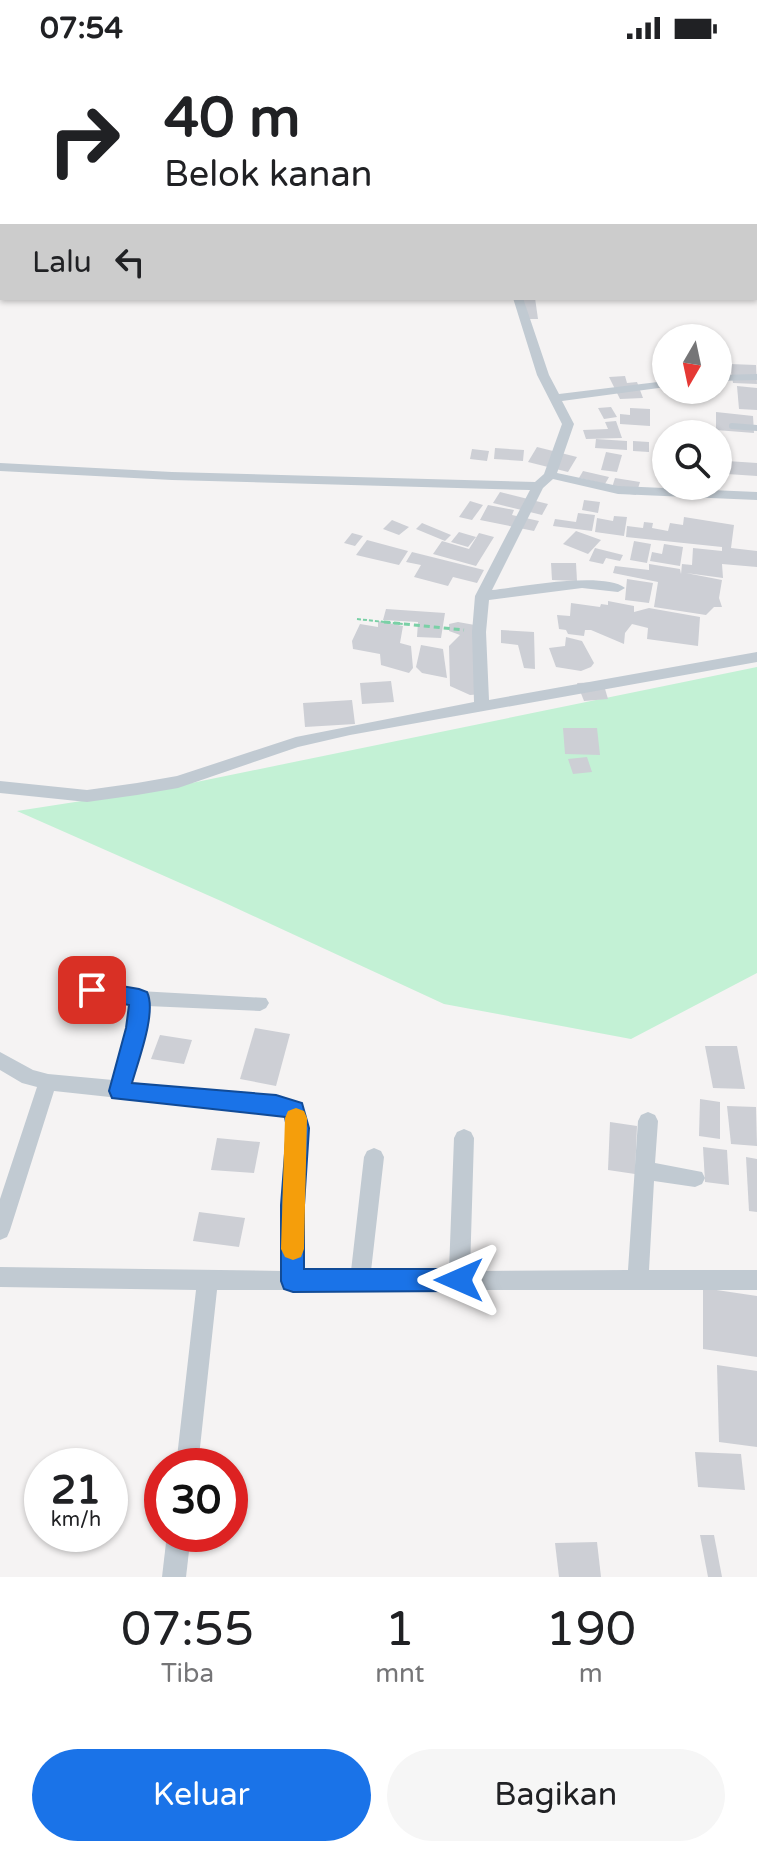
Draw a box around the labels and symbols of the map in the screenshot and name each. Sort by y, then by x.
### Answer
north arrow [652,324,732,404]
pin [58,956,126,1024]
position arrow [417,1238,501,1322]
speed limit sign: 30 [144,1448,248,1552]

